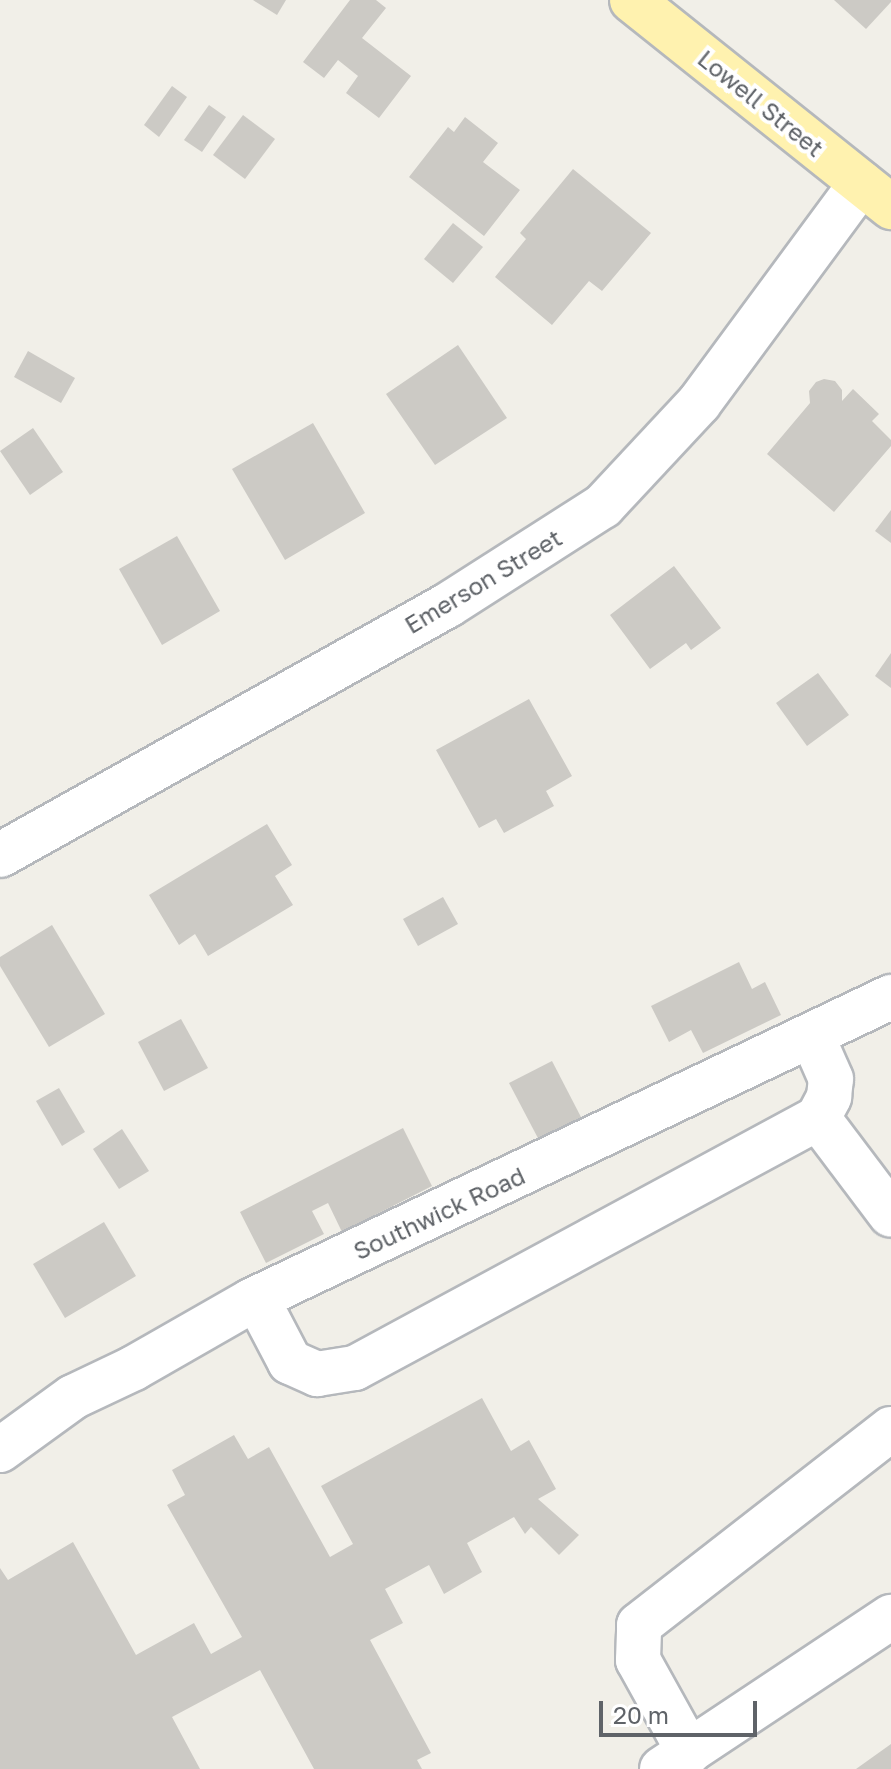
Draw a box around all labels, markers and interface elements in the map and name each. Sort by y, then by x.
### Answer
street label: Lowell Street [692,44,830,162]
street label: Emerson Street [399,523,567,639]
street label: Southwick Road [349,1161,529,1265]
scale bar [603,1685,761,1735]
text: 20 m [613,1700,669,1729]

